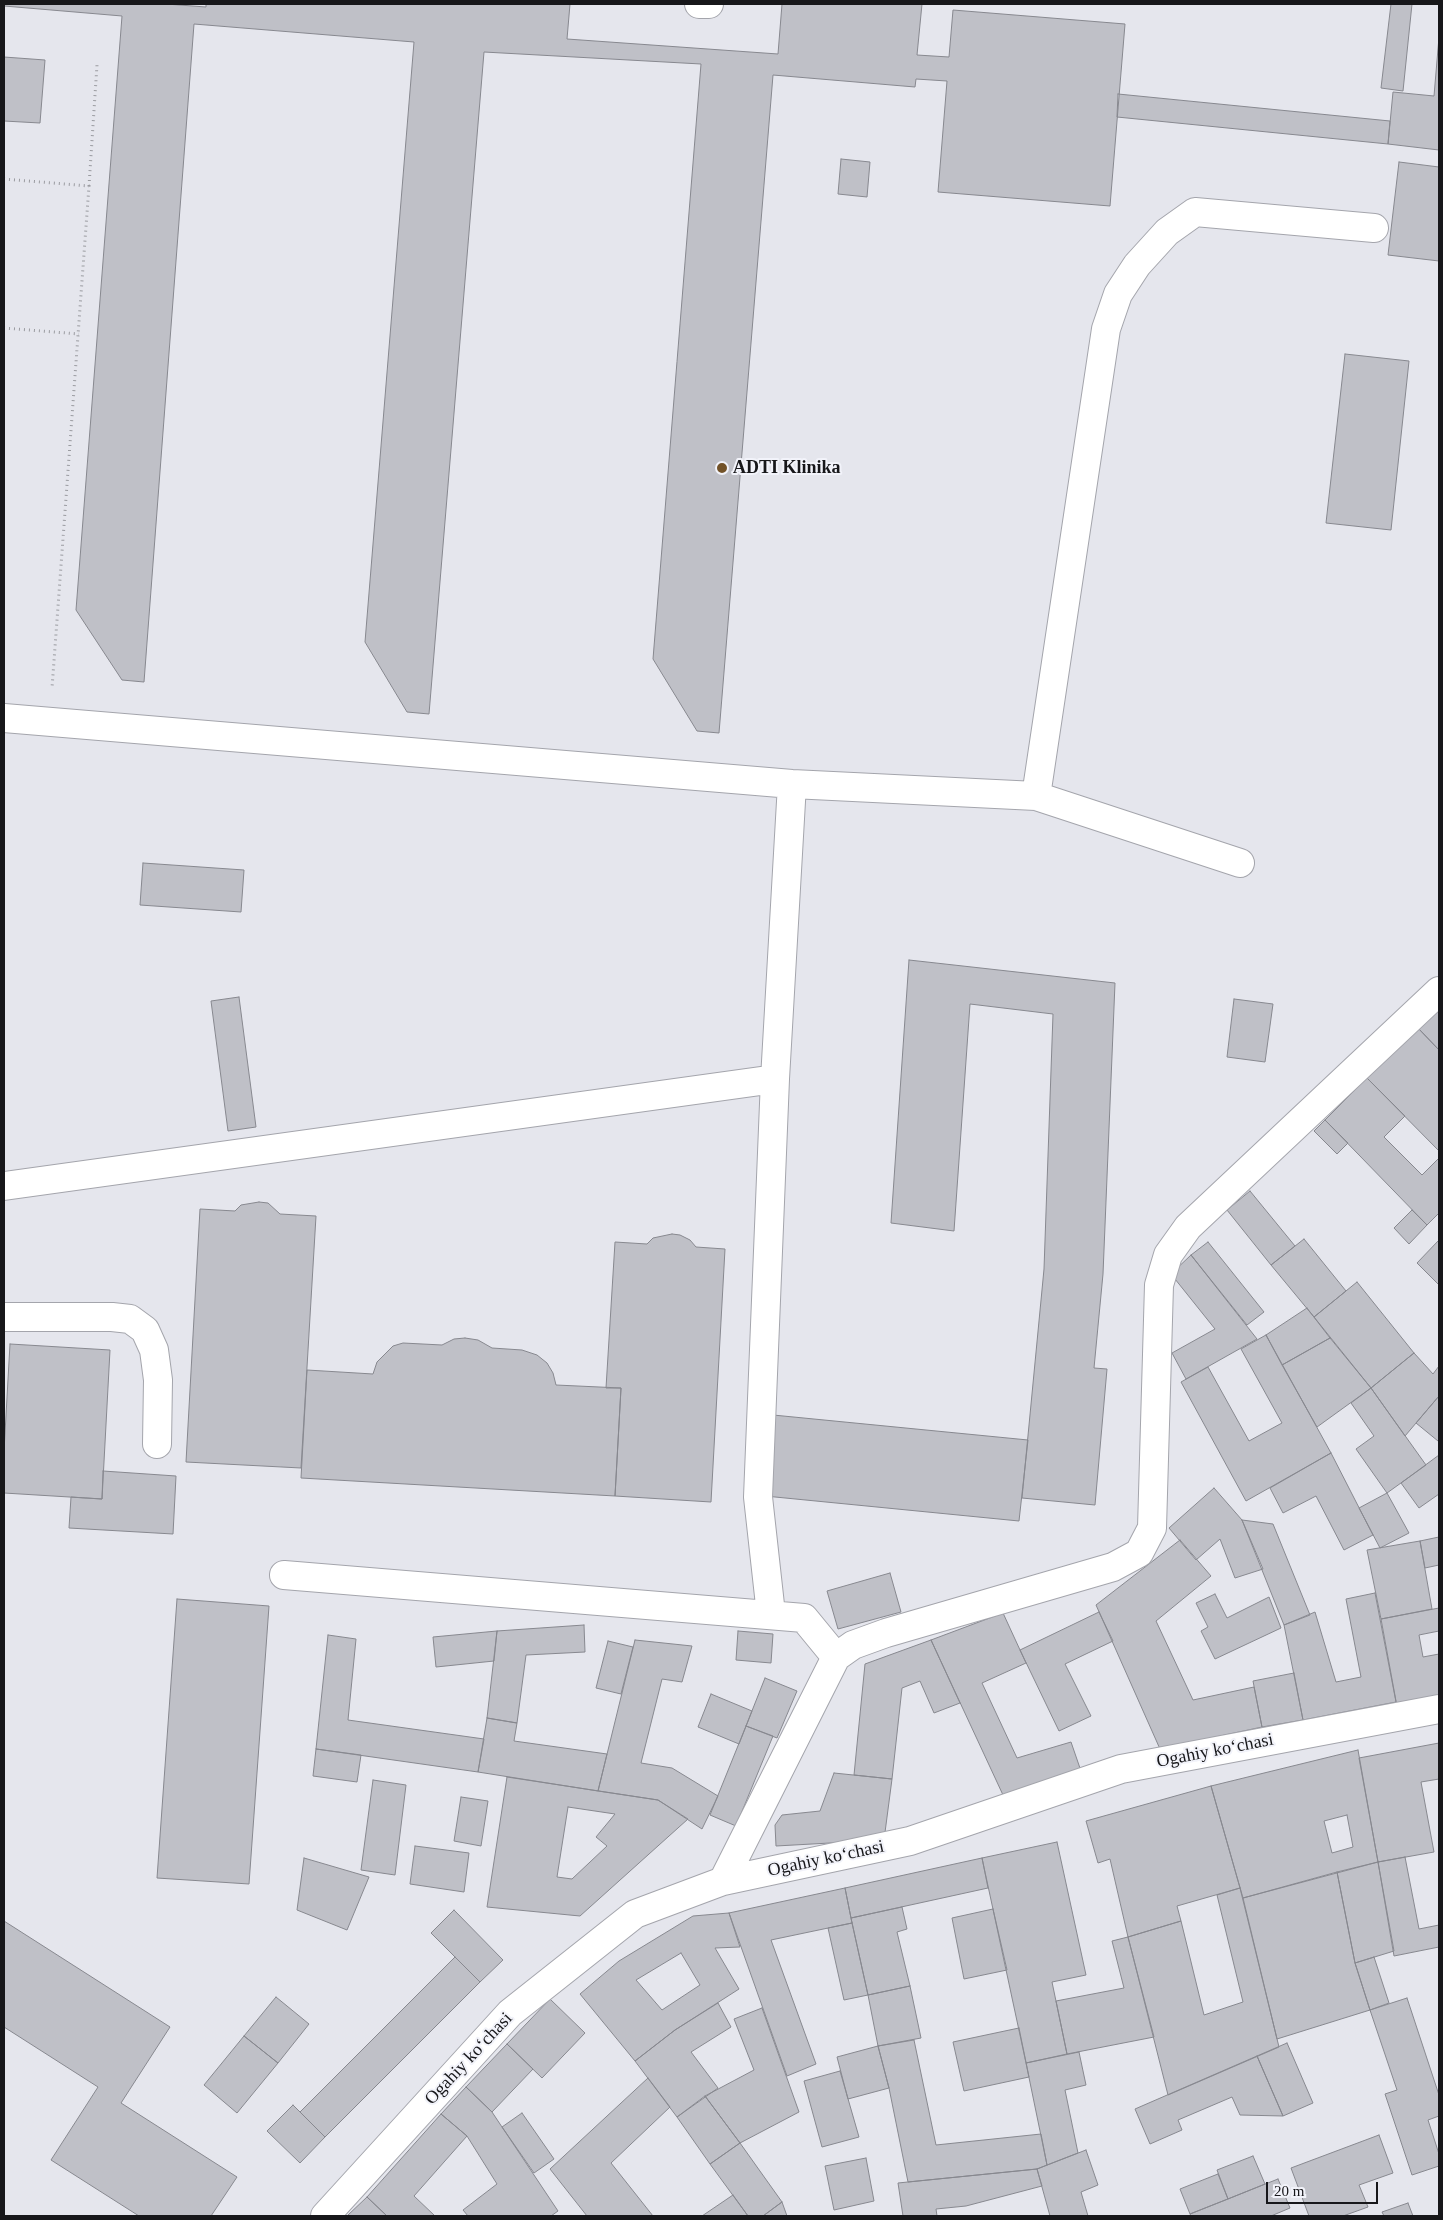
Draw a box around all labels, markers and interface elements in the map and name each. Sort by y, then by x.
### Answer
place label: ADTI Klinika [733,457,841,479]
marker: ADTI Klinika [715,461,729,475]
street label: Ogahiy koʻchasi [1155,1729,1275,1773]
street label: Ogahiy koʻchasi [766,1836,886,1882]
street label: Ogahiy koʻchasi [421,2008,517,2110]
scale bar [1268,2172,1380,2204]
text: 20 m [1274,2183,1304,2199]

